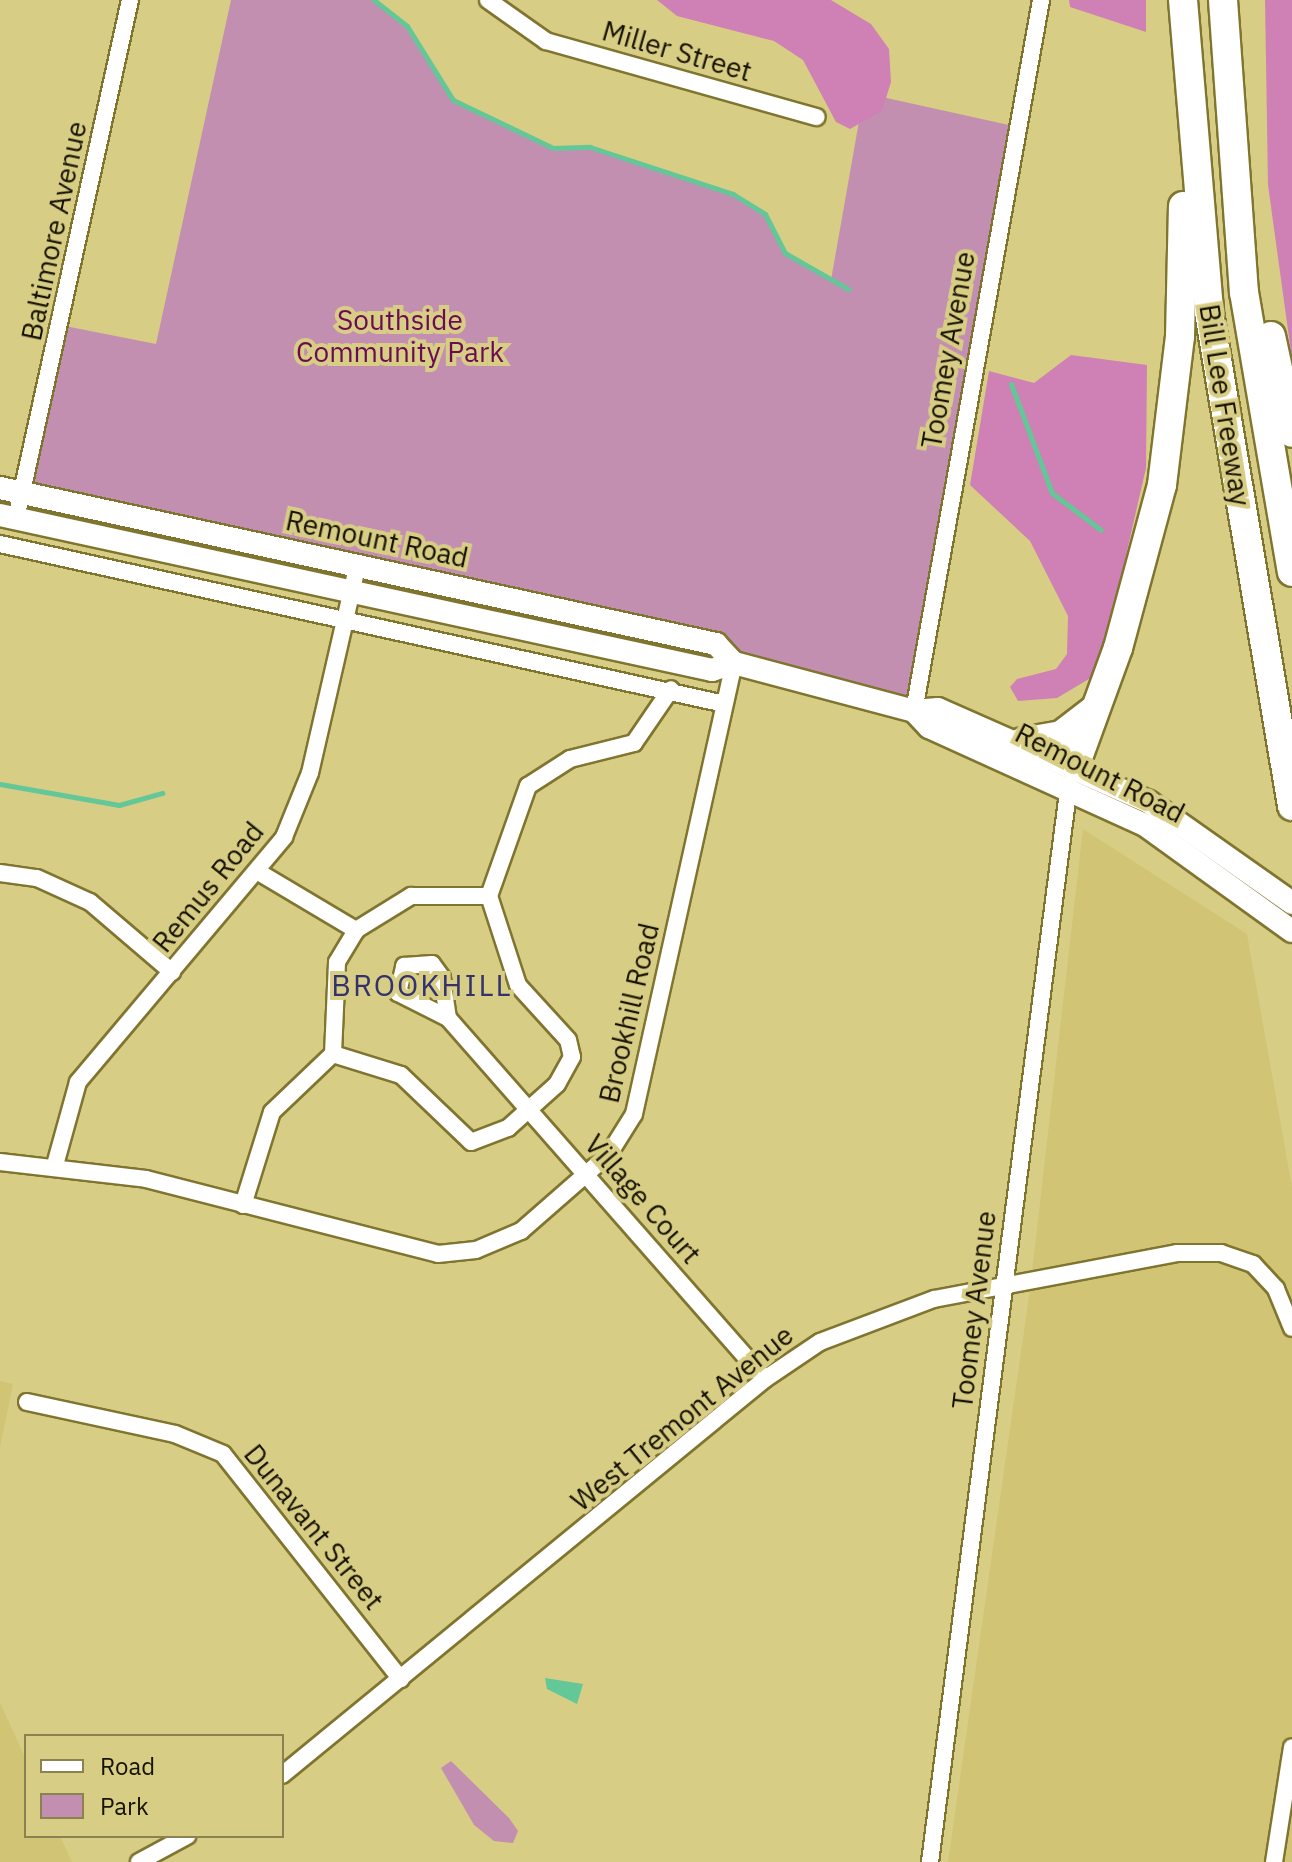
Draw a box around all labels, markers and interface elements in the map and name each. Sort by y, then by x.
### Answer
street label: Miller Street [598,14,756,88]
street label: Baltimore Avenue [14,118,94,344]
street label: Toomey Avenue [914,249,982,451]
street label: Bill Lee Freeway [1192,302,1258,508]
park label: Southside Community Park [296,303,504,369]
street label: Remount Road [283,503,471,575]
street label: Remount Road [1010,716,1190,830]
street label: Remus Road [145,815,271,959]
street label: Brookhill Road [592,920,666,1106]
district label: BROOKHILL [331,967,513,1003]
street label: Village Court [578,1128,708,1270]
street label: Toomey Avenue [945,1209,1003,1411]
street label: West Tremont Avenue [564,1318,800,1518]
street label: Dunavant Street [237,1438,391,1616]
legend [24,1734,284,1838]
text: Road [100,1750,155,1782]
text: Park [100,1790,149,1822]

